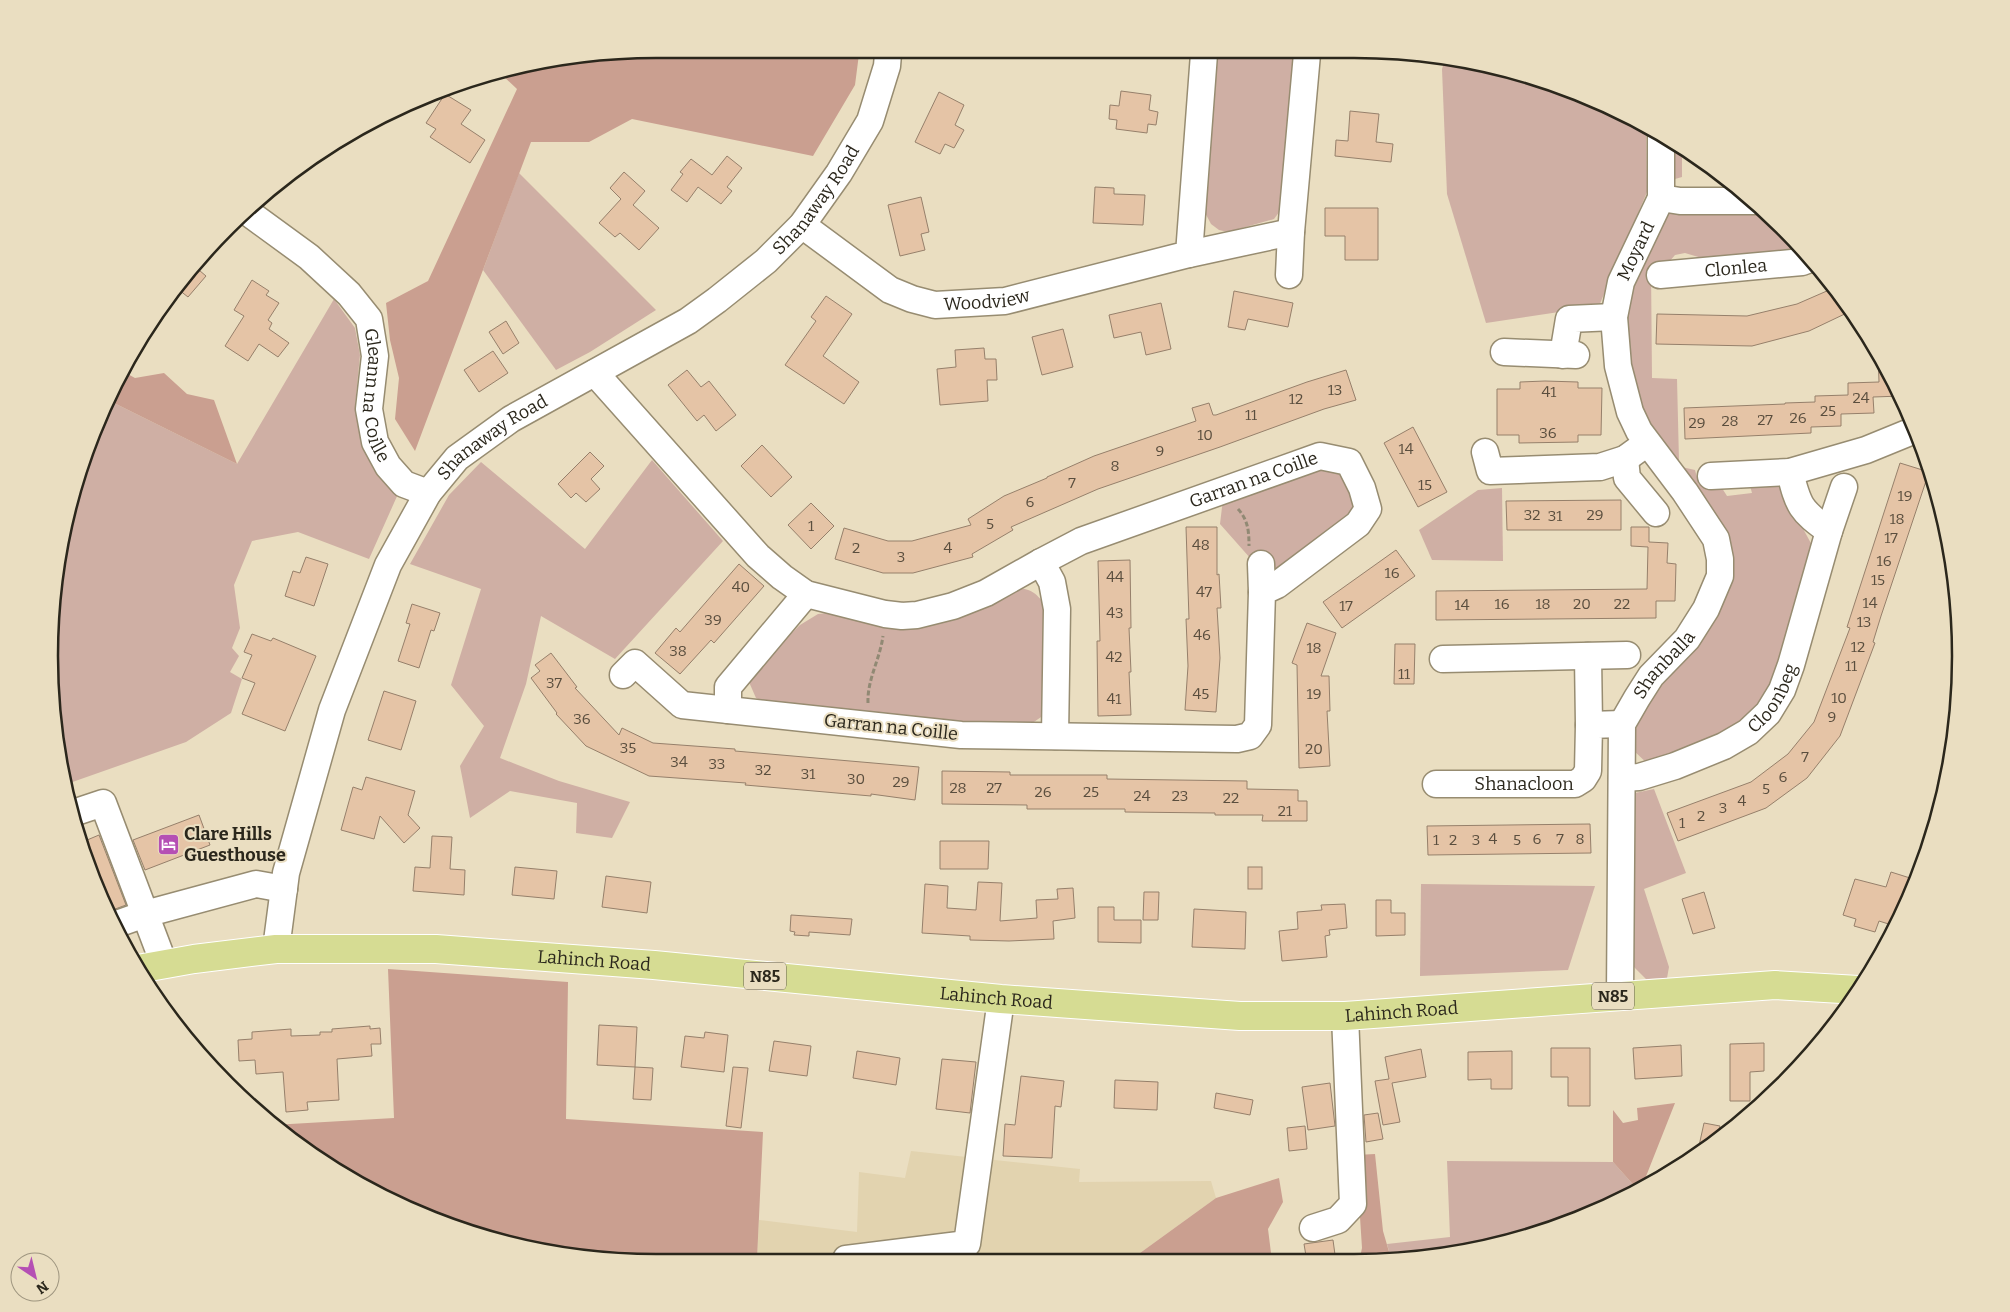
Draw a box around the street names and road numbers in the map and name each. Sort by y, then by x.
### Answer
street label: Shanaway Road [768,141,864,259]
street label: Moyard [1612,217,1659,284]
street label: Clonlea [1703,254,1768,282]
street label: Woodview [943,284,1033,315]
street label: Gleann na Coille [358,326,395,466]
street label: Shanaway Road [433,390,552,484]
street label: Garran na Coille [1186,447,1321,513]
street label: Shanballa [1628,627,1700,703]
street label: Cloonbeg [1743,660,1802,738]
street label: Garran na Coille [823,709,959,745]
street label: Shanacloon [1474,773,1574,795]
street label: Lahinch Road [537,945,652,976]
road number: N85 [744,962,786,989]
street label: Lahinch Road [939,982,1054,1014]
road number: N85 [1592,982,1634,1009]
street label: Lahinch Road [1344,997,1459,1027]

